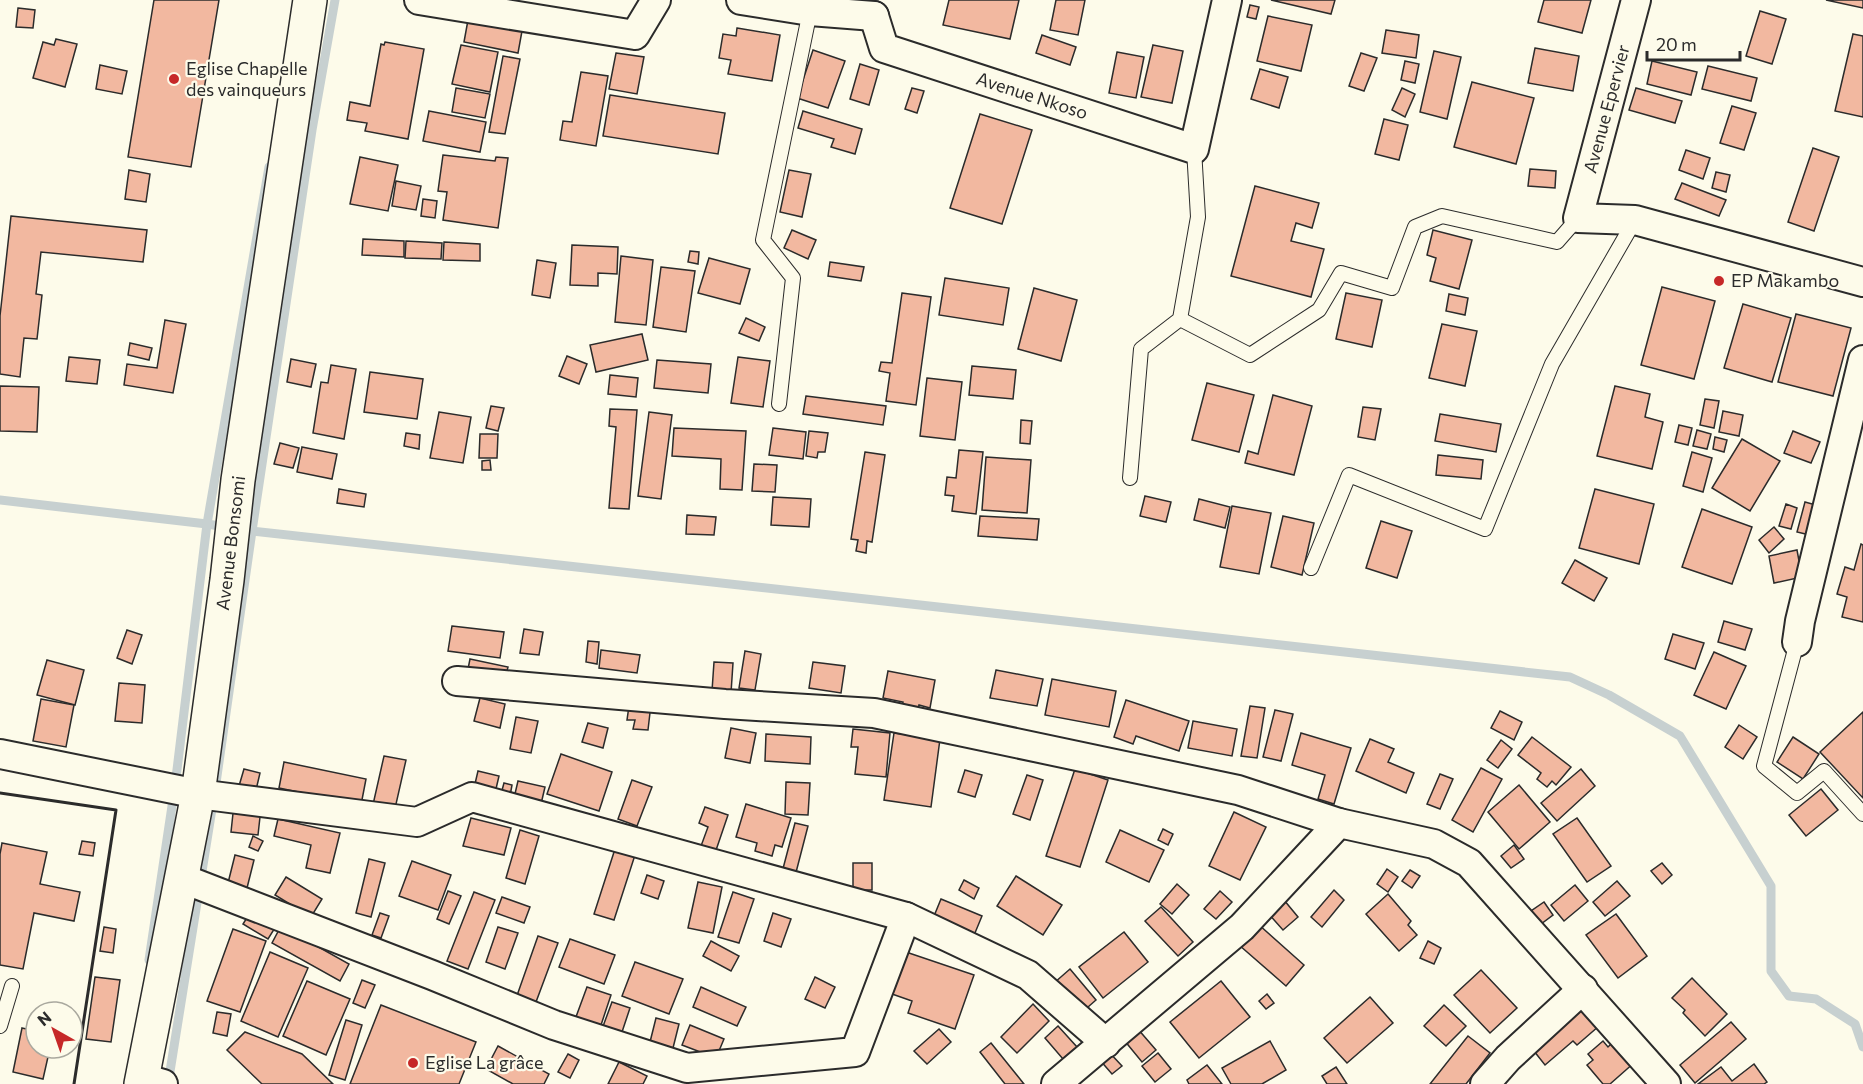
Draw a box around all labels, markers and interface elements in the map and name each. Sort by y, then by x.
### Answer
scale bar [1647,24,1740,62]
text: 20 m [1656,33,1697,55]
street label: Avenue Epervier [1578,42,1634,175]
place label: Eglise Chapelle des vainqueurs [186,57,308,100]
street label: Avenue Nkoso [974,67,1091,123]
marker: Eglise Chapelle des vainqueurs [167,72,181,86]
place label: EP Makambo [1731,269,1839,291]
marker: EP Makambo [1712,274,1726,288]
street label: Avenue Bonsomi [211,474,249,611]
north arrow [24,1000,84,1060]
text: N [33,1007,55,1029]
place label: Eglise La grâce [425,1051,543,1073]
marker: Eglise La grâce [406,1056,420,1070]

